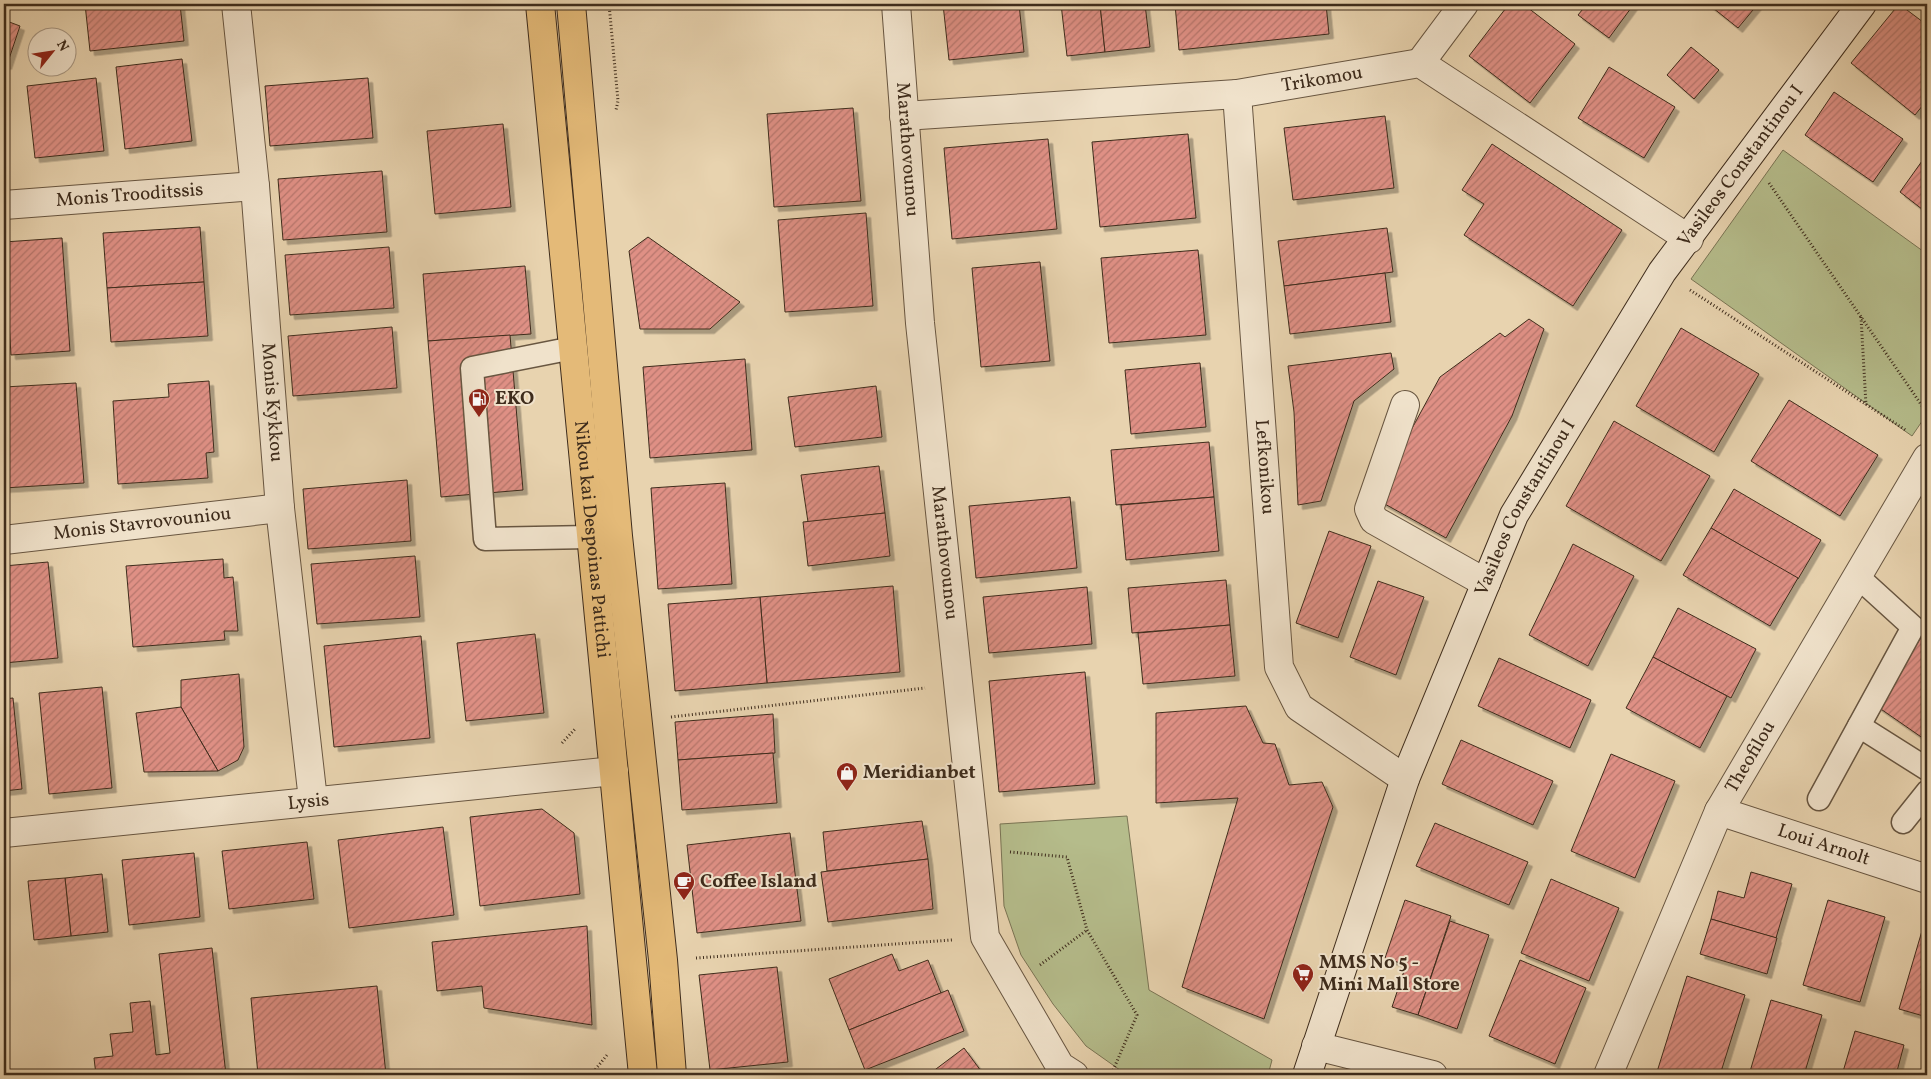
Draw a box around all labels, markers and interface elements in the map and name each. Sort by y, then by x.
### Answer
north arrow [28,28,78,78]
text: N [51,37,73,55]
street label: Trikomou [1280,60,1365,99]
street label: Vasileos Constantinou I [1672,80,1810,253]
street label: Marathovounou [889,81,925,218]
street label: Monis Trooditssis [55,177,204,214]
street label: Monis Kykkou [254,342,289,463]
place label: EKO [495,386,534,412]
fuel station icon: EKO [467,387,491,418]
street label: Vasileos Constantinou I [1469,415,1582,600]
street label: Nikou kai Despoinas Pattichi [567,419,616,660]
street label: Lefkonikou [1248,419,1281,515]
street label: Marathovounou [924,484,964,621]
street label: Monis Stavrovouniou [52,501,232,547]
street label: Theofilou [1719,716,1782,798]
place label: Meridianbet [863,760,976,786]
shop icon: Meridianbet [835,761,859,792]
street label: Lysis [286,787,330,817]
street label: Loui Arnolt [1774,818,1874,873]
place label: Coffee Island [700,869,818,895]
cafe icon: Coffee Island [672,870,696,901]
place label: MMS No 5 - Mini Mall Store [1319,950,1460,998]
supermarket icon: MMS No 5 - Mini Mall Store [1291,962,1315,993]

